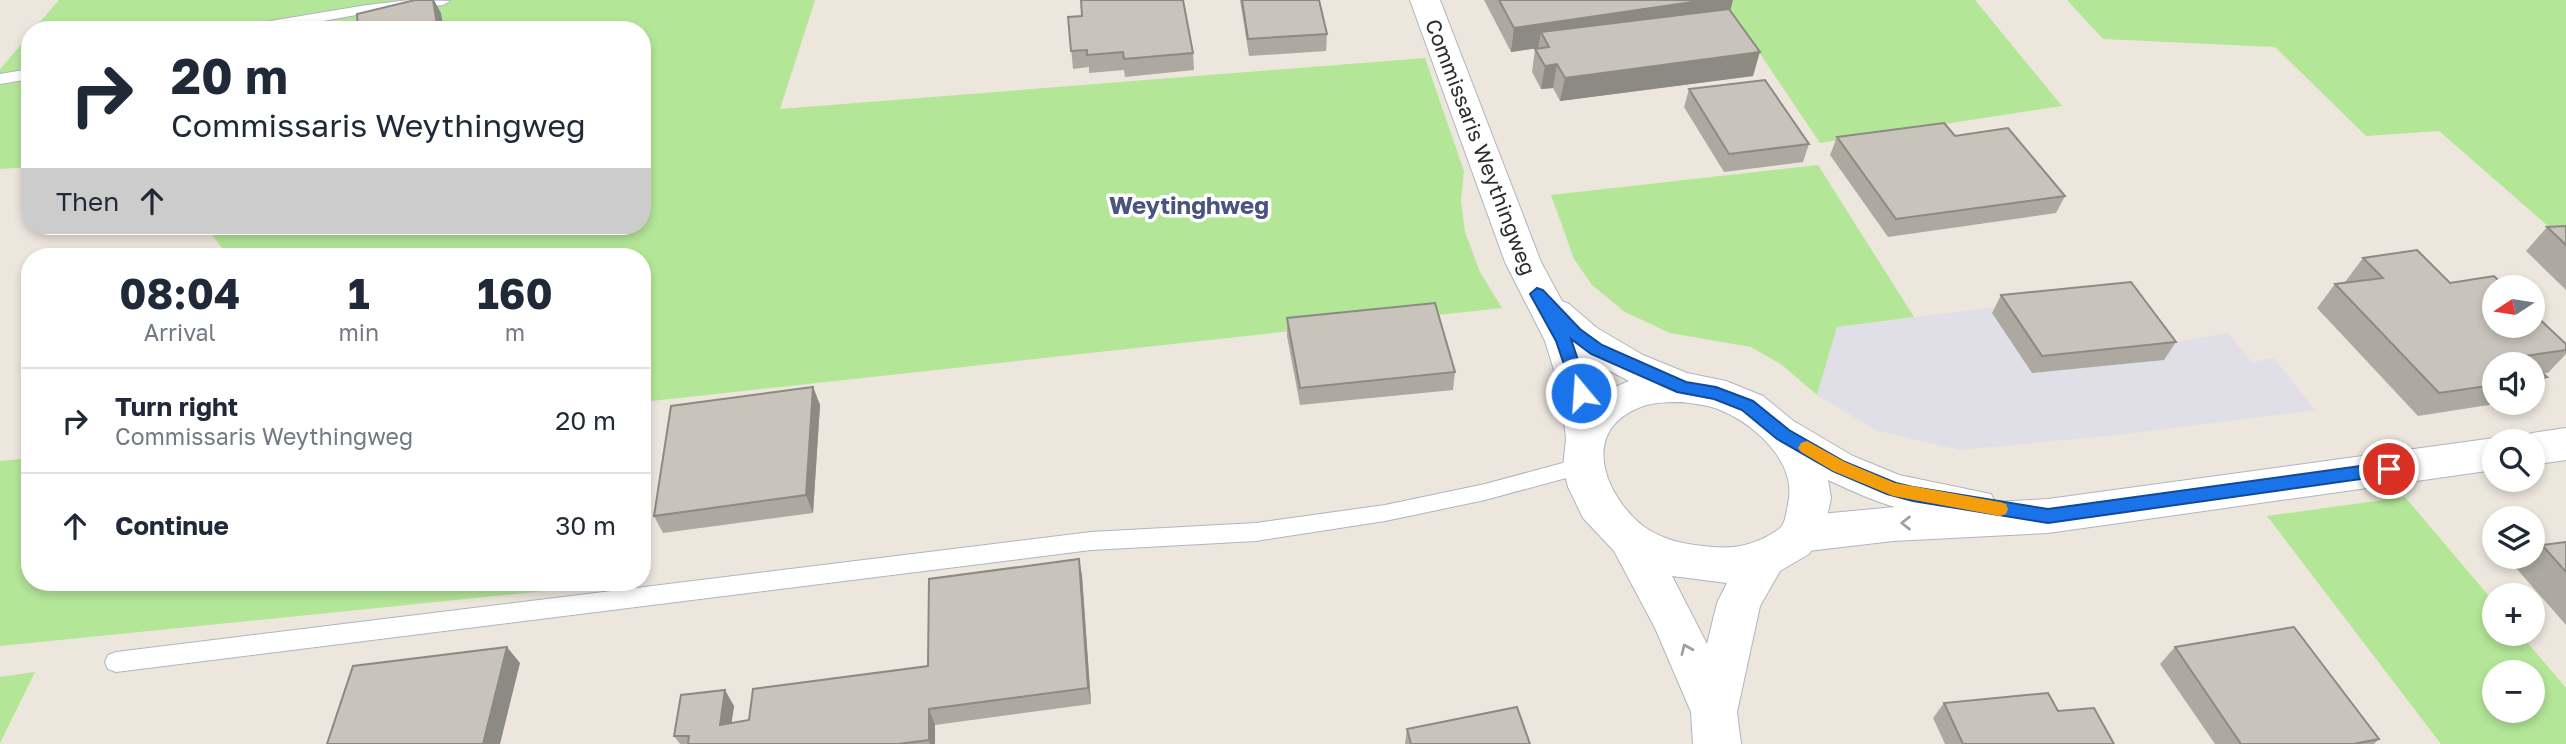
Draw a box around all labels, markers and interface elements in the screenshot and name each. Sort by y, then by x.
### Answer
street label: Commissaris Weythingweg [1420,15,1542,279]
text: 20 m [171,46,288,105]
icon: right [56,49,147,140]
text: Commissaris Weythingweg [171,106,586,144]
icon: ahead [133,182,171,220]
text: Then [56,186,119,217]
district label: Weytinghweg [1109,190,1269,219]
text: 08:04 [119,268,240,318]
text: 1 [348,268,370,318]
text: 160 [477,268,553,318]
north arrow [2482,275,2544,338]
map controls [2482,275,2545,723]
text: Arrival [144,318,216,346]
text: min [338,318,379,346]
text: m [505,318,525,346]
button: sound [2482,352,2545,415]
position arrow [1544,356,1618,430]
text: Turn right [115,391,238,422]
icon: right [56,402,94,440]
text: 20 m [555,405,616,436]
text: Commissaris Weythingweg [115,422,413,450]
button: search [2482,429,2545,492]
pin [2359,439,2419,499]
icon: arrive [2370,450,2408,488]
button: layers [2482,506,2545,569]
icon: ahead [56,507,94,545]
text: Continue [115,510,229,541]
text: 30 m [555,510,616,541]
one-way arrow [1901,515,1911,531]
button: + [2482,583,2545,646]
one-way arrow [1680,644,1694,656]
button: − [2482,660,2545,723]

